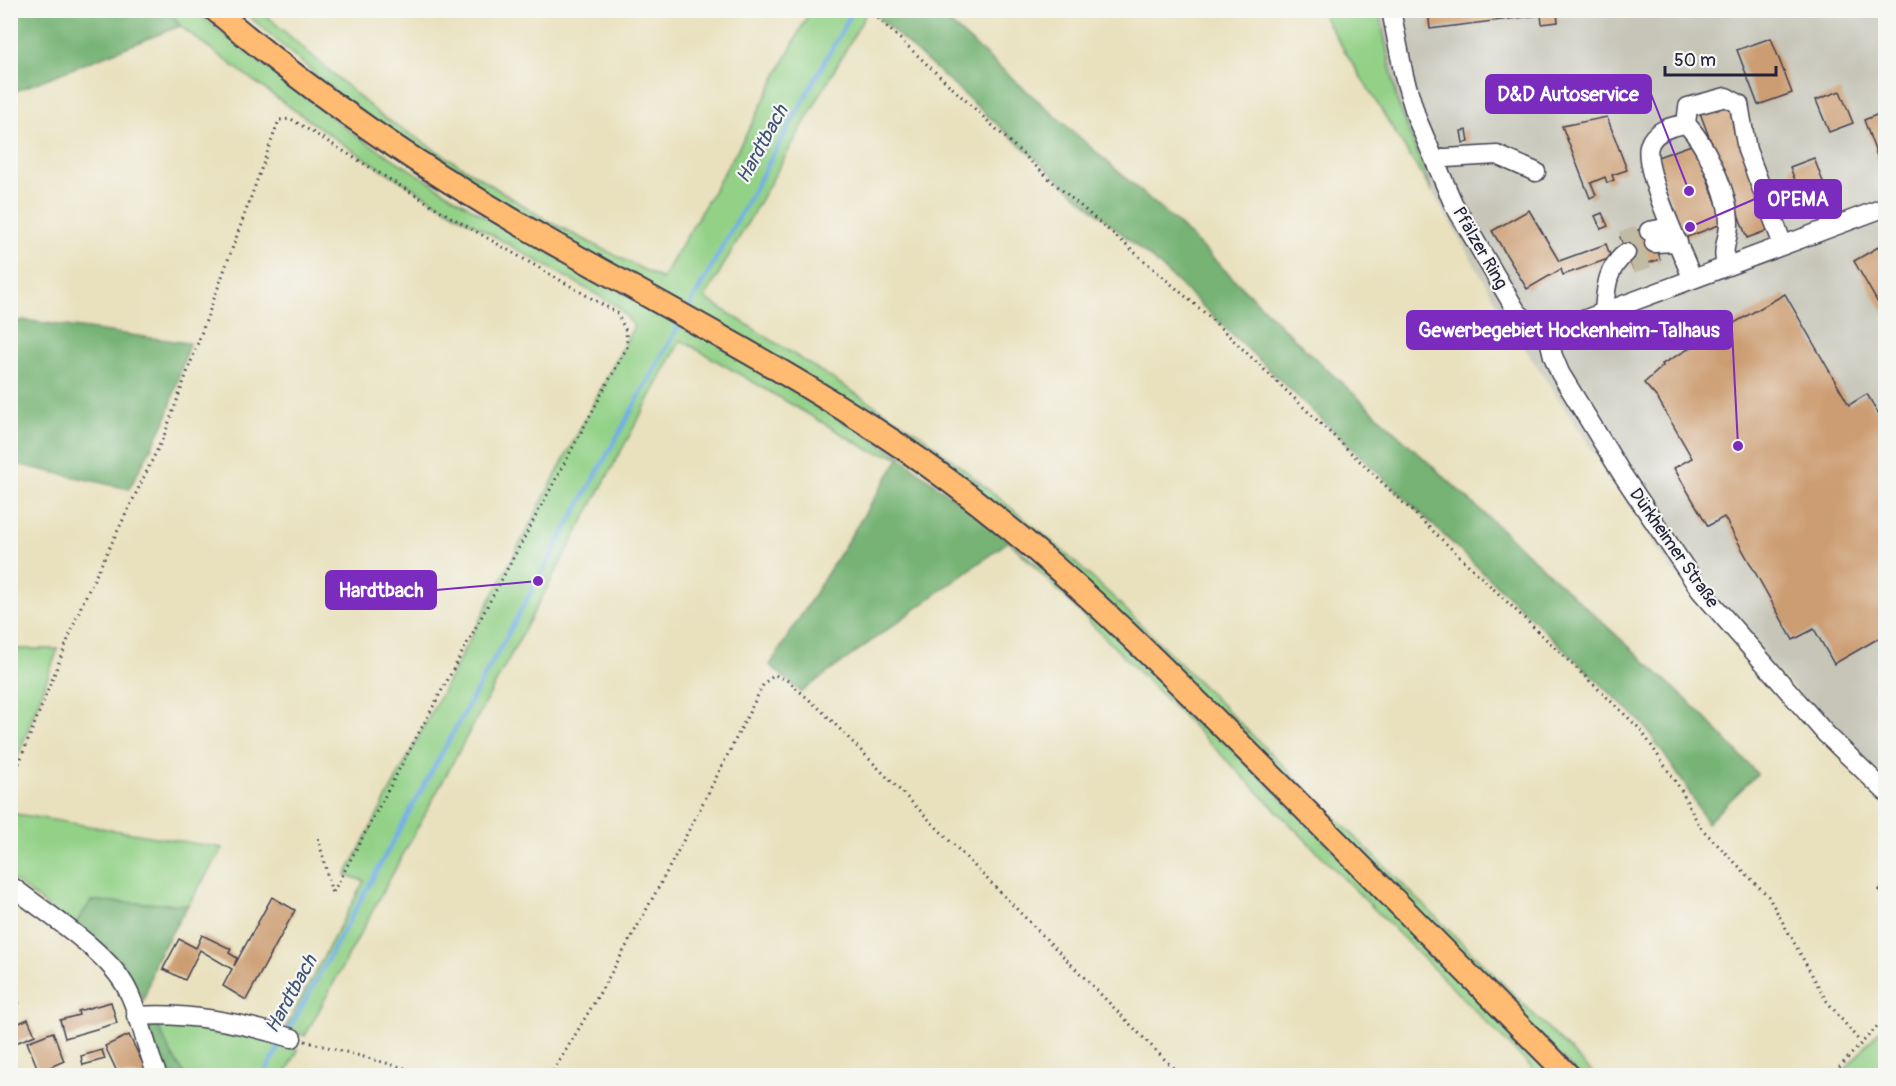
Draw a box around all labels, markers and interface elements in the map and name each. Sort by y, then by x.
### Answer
scale bar [1665,39,1776,77]
text: 50 m [1674,49,1716,72]
callout: D&D Autoservice [1486,75,1651,113]
text: D&D Autoservice [1497,82,1640,107]
water label: Hardtbach [730,99,794,187]
callout: OPEMA [1755,180,1841,218]
text: OPEMA [1767,187,1829,212]
street label: Pfälzer Ring [1447,203,1513,293]
callout: Gewerbegebiet Hockenheim-Talhaus [1407,311,1732,349]
text: Gewerbegebiet Hockenheim-Talhaus [1418,318,1720,343]
street label: Dürkheimer Straße [1624,484,1724,612]
callout: Hardtbach [326,571,436,609]
text: Hardtbach [338,578,424,603]
water label: Hardtbach [259,949,323,1037]

